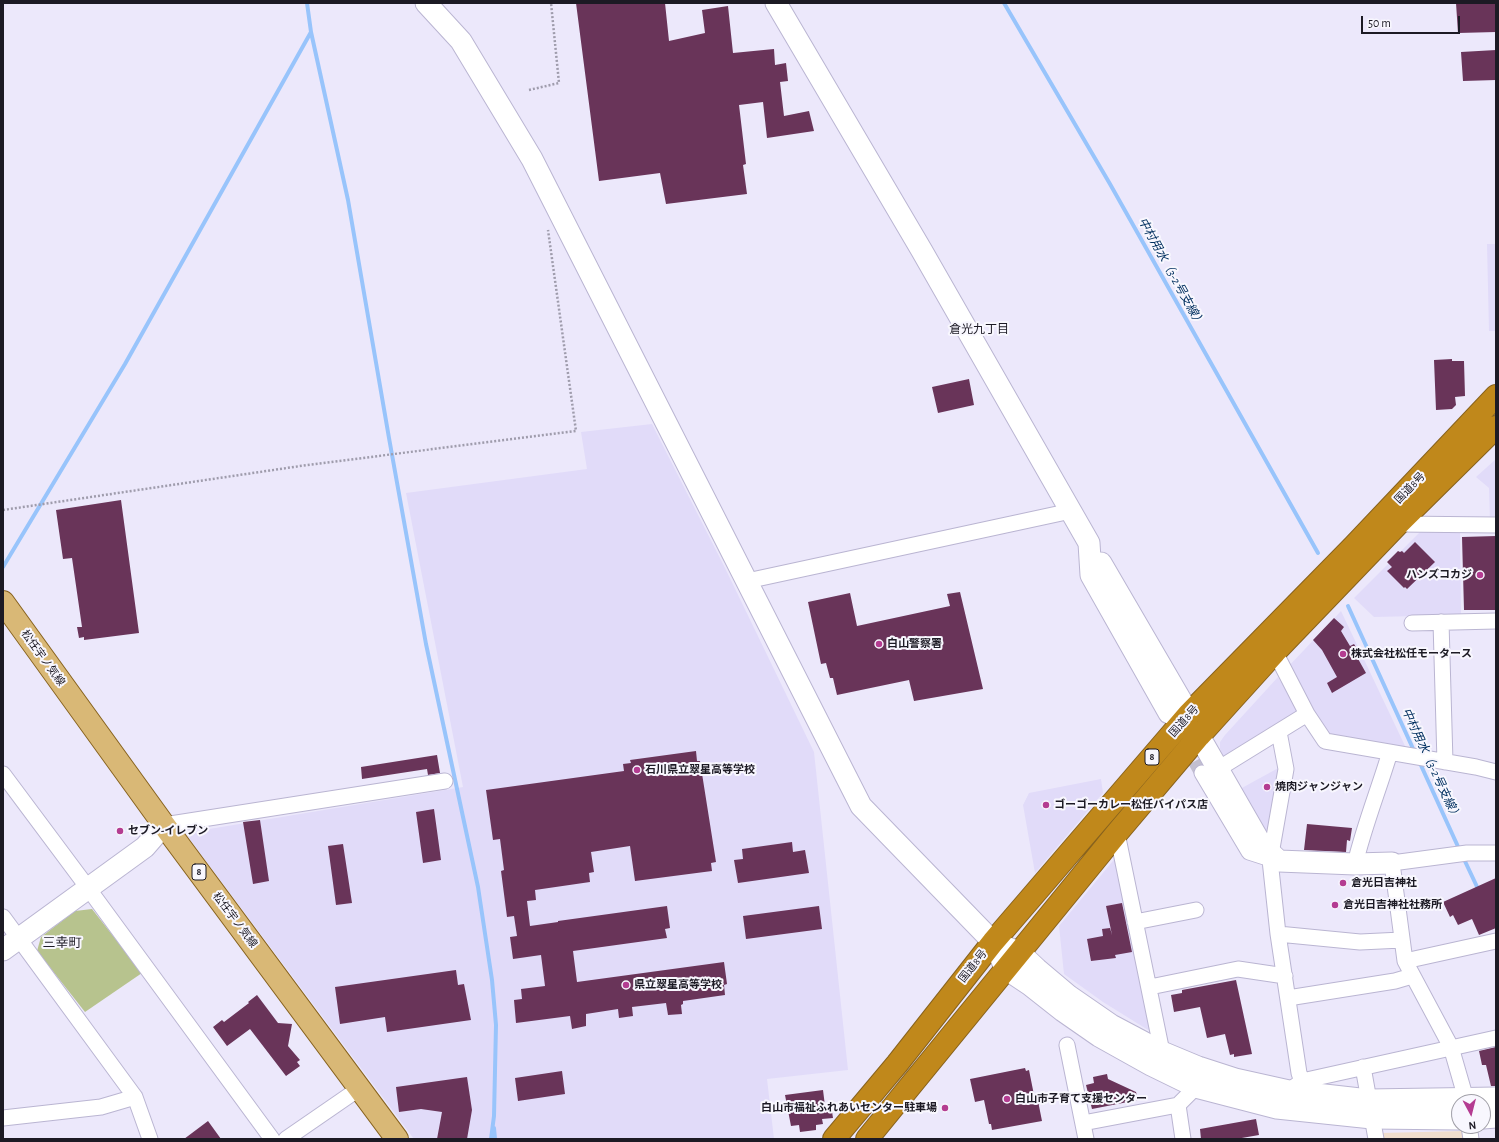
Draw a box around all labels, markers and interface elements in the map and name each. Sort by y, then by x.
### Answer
scale bar [1363,8,1462,34]
text: 50 m [1368,17,1391,29]
water label: 中村用水（3-2号支線） [1135,215,1207,329]
district label: 倉光九丁目 [949,322,1009,336]
street label: 国道8号 [1392,470,1428,506]
place label: ハンズコカジ [1406,568,1472,582]
marker: ハンズコカジ [1475,570,1485,580]
street label: 松任宇ノ気線 [18,627,68,689]
place label: 白山警察署 [887,637,942,651]
marker: 白山警察署 [874,639,884,649]
place label: 株式会社松任モータース [1351,647,1472,661]
marker: 株式会社松任モータース [1338,649,1348,659]
street label: 国道8号 [1166,702,1202,740]
water label: 中村用水（3-2号支線） [1399,706,1463,822]
road number: 8 [1145,749,1159,765]
place label: 石川県立翠星高等学校 [645,763,755,777]
marker: 石川県立翠星高等学校 [632,765,642,775]
place label: 焼肉ジャンジャン [1275,780,1363,794]
marker: 焼肉ジャンジャン [1262,782,1272,792]
place label: ゴーゴーカレー松任バイパス店 [1054,798,1208,812]
marker: ゴーゴーカレー松任バイパス店 [1041,800,1051,810]
place label: セブン-イレブン [128,824,208,838]
marker: セブン-イレブン [115,826,125,836]
road number: 8 [192,864,206,880]
place label: 倉光日吉神社 [1351,876,1417,890]
marker: 倉光日吉神社 [1338,878,1348,888]
street label: 松任宇ノ気線 [210,890,260,950]
place label: 倉光日吉神社社務所 [1343,898,1442,912]
marker: 倉光日吉神社社務所 [1330,900,1340,910]
district label: 三幸町 [43,935,81,951]
street label: 国道8号 [956,947,990,985]
place label: 県立翠星高等学校 [634,978,722,992]
marker: 県立翠星高等学校 [621,980,631,990]
place label: 白山市子育て支援センター [1015,1092,1147,1106]
marker: 白山市子育て支援センター [1002,1094,1012,1104]
north arrow [1451,1094,1491,1134]
place label: 白山市福祉ふれあいセンター駐車場 [761,1101,937,1115]
marker: 白山市福祉ふれあいセンター駐車場 [940,1103,950,1113]
text: N [1468,1119,1477,1131]

